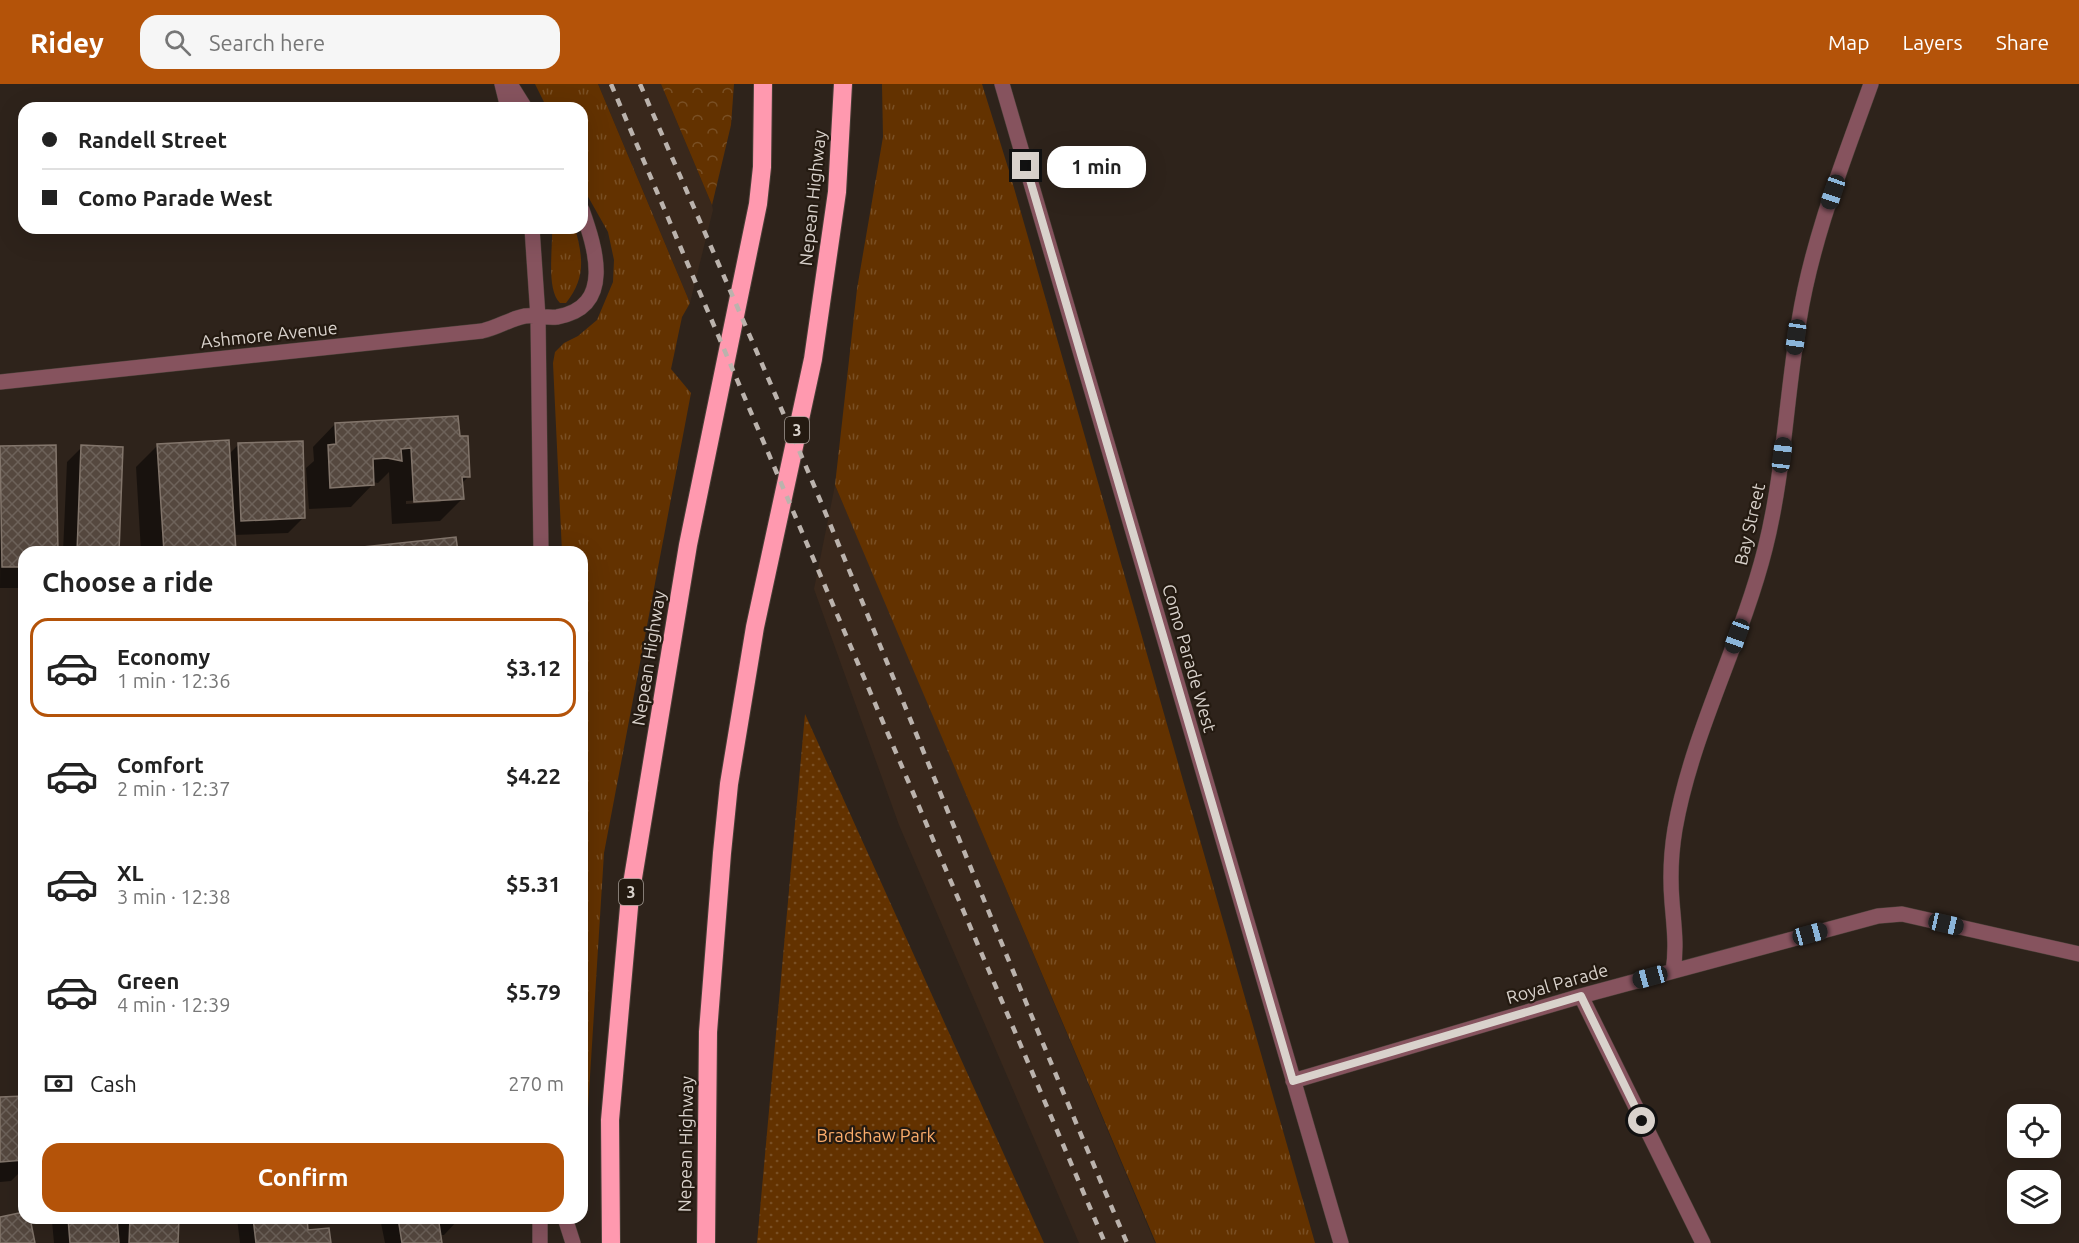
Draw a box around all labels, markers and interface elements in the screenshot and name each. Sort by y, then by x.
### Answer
search box [140,15,560,69]
icon: search [161,26,194,59]
text: Ridey [30,27,104,58]
text: Search here [209,30,325,55]
text: Map [1828,30,1869,54]
text: Layers [1902,30,1963,54]
text: Share [1996,30,2049,54]
text: Randell Street [78,127,227,152]
street label: Nepean Highway [795,129,829,267]
callout: 1 min [1047,145,1146,187]
route end [1012,152,1039,179]
text: 1 min [1071,155,1122,178]
car [1819,172,1847,212]
text: Como Parade West [78,185,273,210]
street label: Ashmore Avenue [200,317,338,351]
car [1785,318,1807,356]
road number: 3 [785,417,809,443]
car [1771,436,1793,474]
street label: Bay Street [1730,481,1768,567]
text: Choose a ride [42,567,214,597]
street label: Como Parade West [1159,581,1221,735]
street label: Nepean Highway [627,589,669,727]
car [1722,616,1752,656]
icon: car [45,641,99,695]
text: Economy [117,644,210,669]
text: $3.12 [506,655,561,680]
text: 1 min · 12:36 [117,669,231,692]
icon: car [45,749,99,803]
text: Comfort [117,752,204,777]
text: $4.22 [506,763,561,788]
text: 2 min · 12:37 [117,777,231,800]
icon: car [45,857,99,911]
text: XL [117,860,144,885]
text: $5.31 [506,871,561,896]
road number: 3 [619,879,643,905]
text: 3 min · 12:38 [117,885,231,908]
car [1926,911,1966,937]
car [1790,921,1830,947]
street label: Royal Parade [1504,959,1610,1007]
car [1630,964,1670,990]
icon: car [45,965,99,1019]
text: Green [117,968,179,993]
text: $5.79 [506,979,561,1004]
text: 4 min · 12:39 [117,993,231,1016]
icon: cash [42,1067,75,1100]
text: Cash [90,1071,137,1096]
text: 270 m [508,1072,564,1095]
street label: Nepean Highway [674,1075,696,1212]
map controls [2007,1104,2061,1224]
button: locate [2007,1104,2061,1158]
route start [1628,1107,1655,1134]
park label: Bradshaw Park [816,1125,936,1145]
button: Confirm [42,1143,564,1212]
button: layers [2007,1170,2061,1224]

